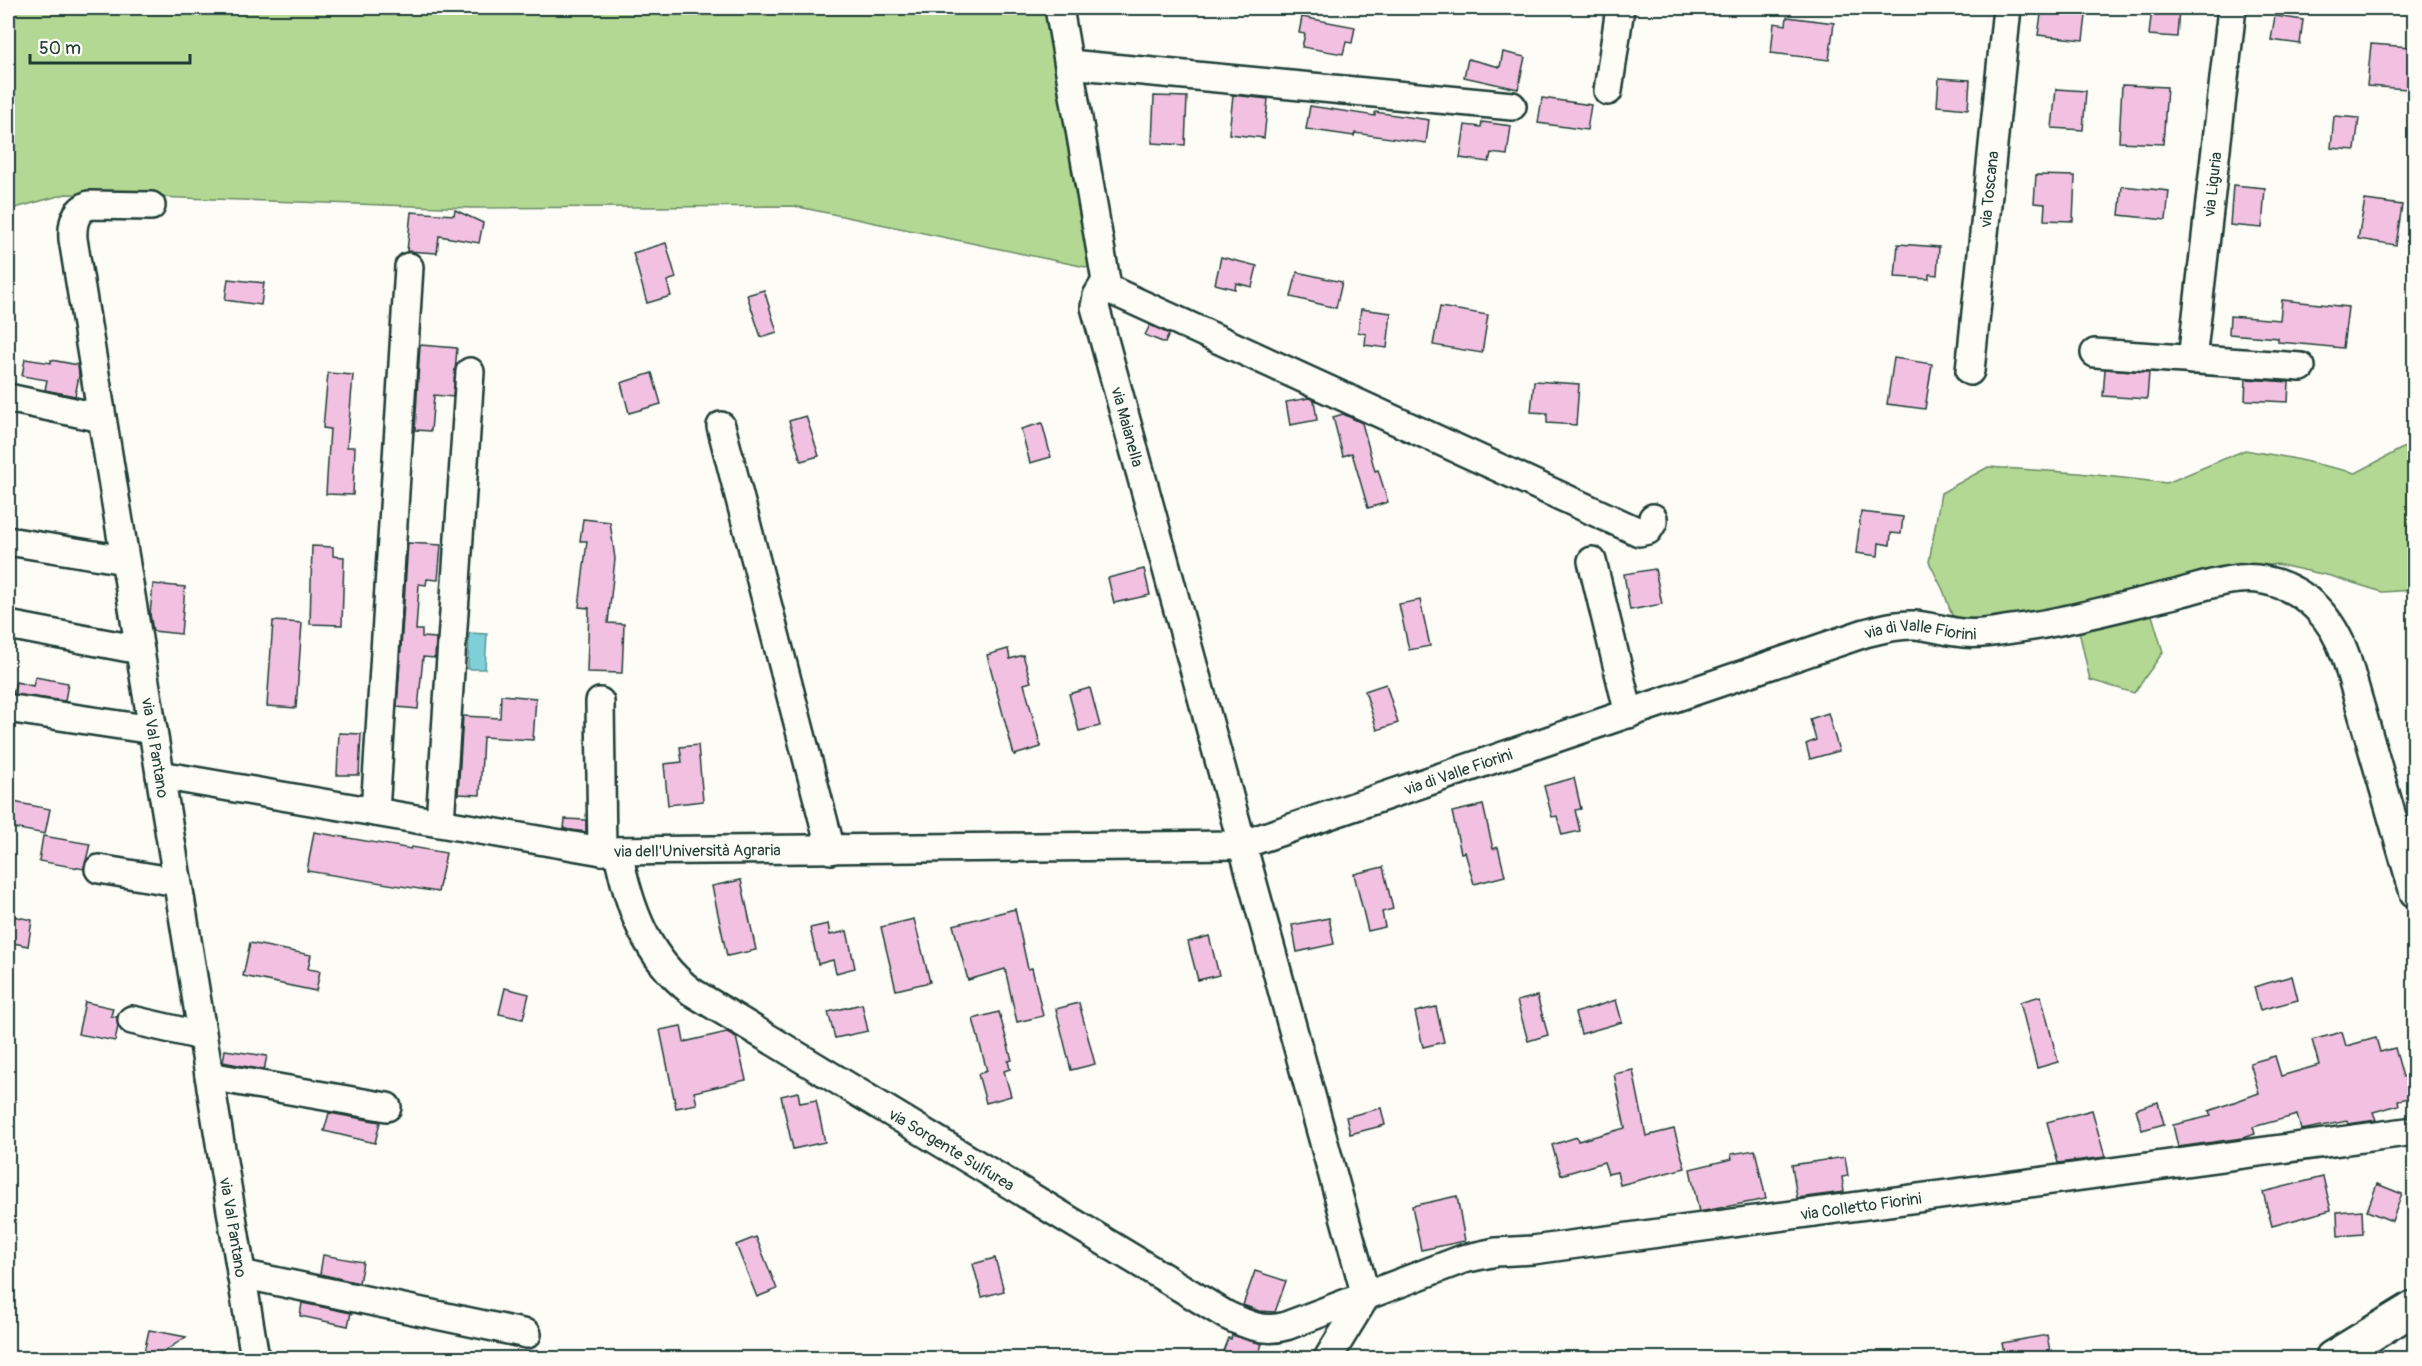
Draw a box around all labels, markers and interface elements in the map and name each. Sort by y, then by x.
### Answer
scale bar [30,27,190,65]
text: 50 m [39,37,81,60]
street label: via Toscana [1976,150,2003,229]
street label: via Liguria [2199,151,2227,219]
street label: via Maianella [1106,384,1147,469]
street label: via di Valle Fiorini [1862,616,1977,645]
street label: via Val Pantano [137,696,173,800]
street label: via di Valle Fiorini [1401,744,1515,800]
street label: via dell'Università Agraria [613,840,781,862]
street label: via Sorgente Sulfurea [884,1104,1018,1196]
street label: via Val Pantano [215,1175,251,1280]
street label: via Colletto Fiorini [1799,1189,1923,1225]

